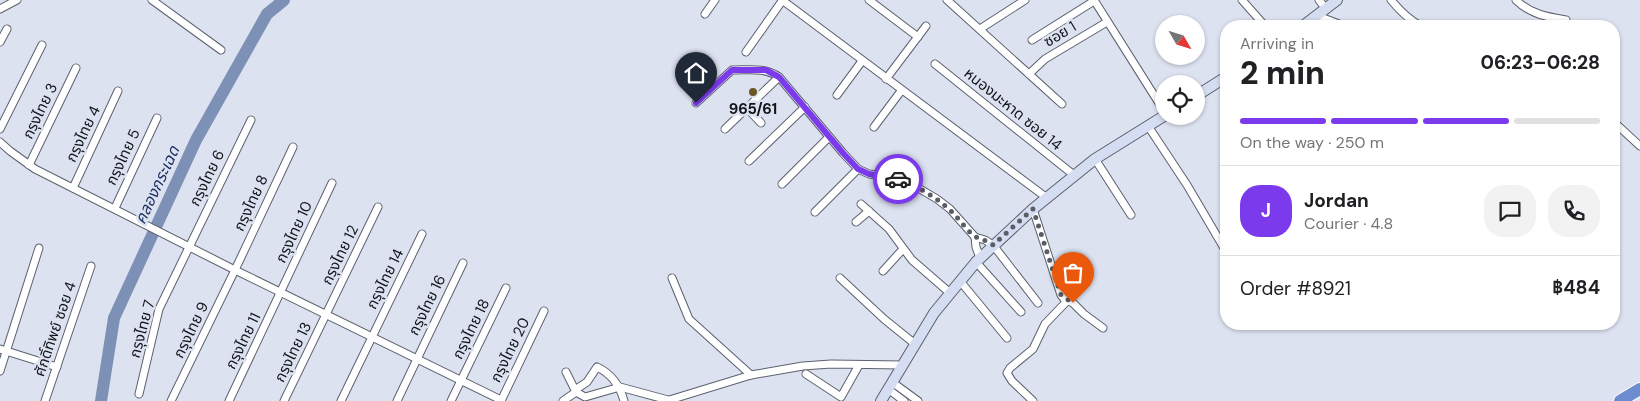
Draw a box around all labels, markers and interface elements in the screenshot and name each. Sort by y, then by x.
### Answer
north arrow [1155,15,1205,65]
map controls [1155,15,1205,125]
street label: ซอย 1 [1040,17,1080,51]
text: Arriving in [1240,33,1314,54]
text: 06:23–06:28 [1480,50,1600,75]
pin [675,52,717,103]
text: 2 min [1240,52,1325,94]
icon: home [682,59,710,87]
street label: หนองมะหาด ซอย 14 [960,63,1066,155]
button: locate [1155,75,1205,125]
street label: กรุงไทย 3 [18,80,62,142]
marker: 965/61 [747,86,759,98]
place label: 965/61 [729,99,777,119]
street label: กรุงไทย 4 [61,103,105,165]
street label: กรุงไทย 5 [101,126,145,188]
text: On the way · 250 m [1240,132,1384,153]
water label: คลองกระเฉด [130,142,185,227]
street label: กรุงไทย 6 [185,146,229,210]
courier [873,154,923,204]
icon: car [884,165,912,193]
street label: กรุงไทย 8 [229,172,273,234]
button: chat [1484,185,1536,237]
button: phone [1548,185,1600,237]
text: Jordan [1304,188,1369,213]
street label: กรุงไทย 10 [271,198,317,266]
text: J [1261,198,1271,223]
text: Courier · 4.8 [1304,213,1393,234]
street label: กรุงไทย 12 [317,222,363,288]
street label: กรุงไทย 14 [362,246,408,312]
pin [1052,252,1094,303]
icon: bag [1059,259,1087,287]
street label: กรุงไทย 16 [404,271,450,339]
text: ฿484 [1552,275,1600,300]
text: Order #8921 [1240,276,1351,301]
street label: ศักดิ์ทิพย์ ซอย 4 [29,279,81,379]
street label: กรุงไทย 18 [448,296,494,362]
street label: กรุงไทย 7 [125,298,159,360]
street label: กรุงไทย 9 [169,298,213,362]
street label: กรุงไทย 11 [221,309,265,373]
street label: กรุงไทย 20 [486,314,534,386]
street label: กรุงไทย 13 [270,319,316,385]

